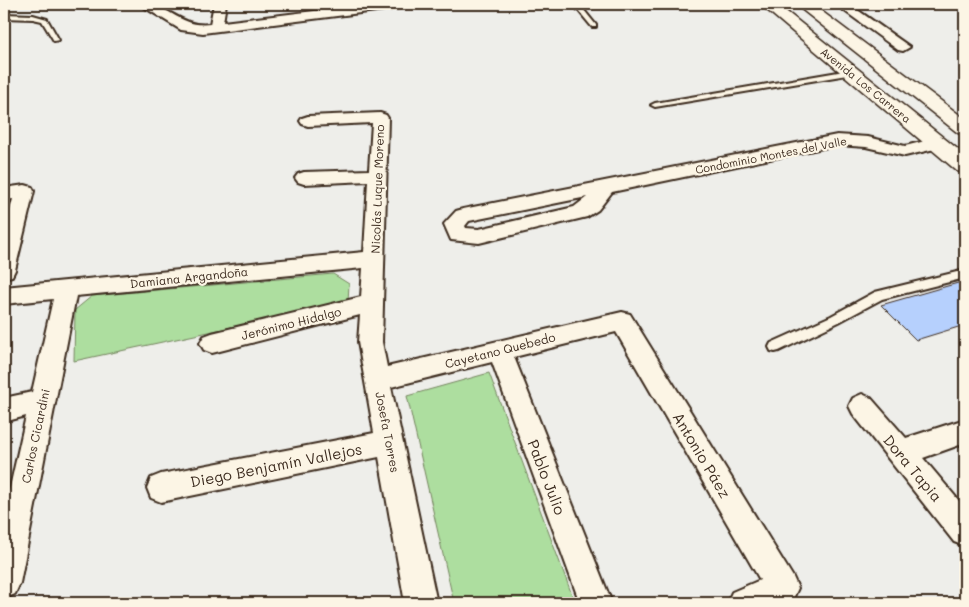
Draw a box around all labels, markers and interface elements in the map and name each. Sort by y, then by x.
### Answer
street label: Avenida Los Carrera [818,44,914,126]
street label: Nicolás Luque Moreno [367,124,387,254]
street label: Condominio Montes del Valle [694,133,848,177]
street label: Damiana Argandoña [129,263,249,291]
street label: Jerónimo Hidalgo [239,303,343,343]
street label: Cayetano Quebedo [443,329,557,371]
street label: Carlos Cicardini [17,387,53,485]
street label: Josefa Torres [372,390,404,474]
street label: Antonio Páez [668,408,736,502]
street label: Dora Tapia [879,430,947,506]
street label: Pablo Julio [523,436,571,518]
street label: Diego Benjamín Vallejos [188,439,364,491]

